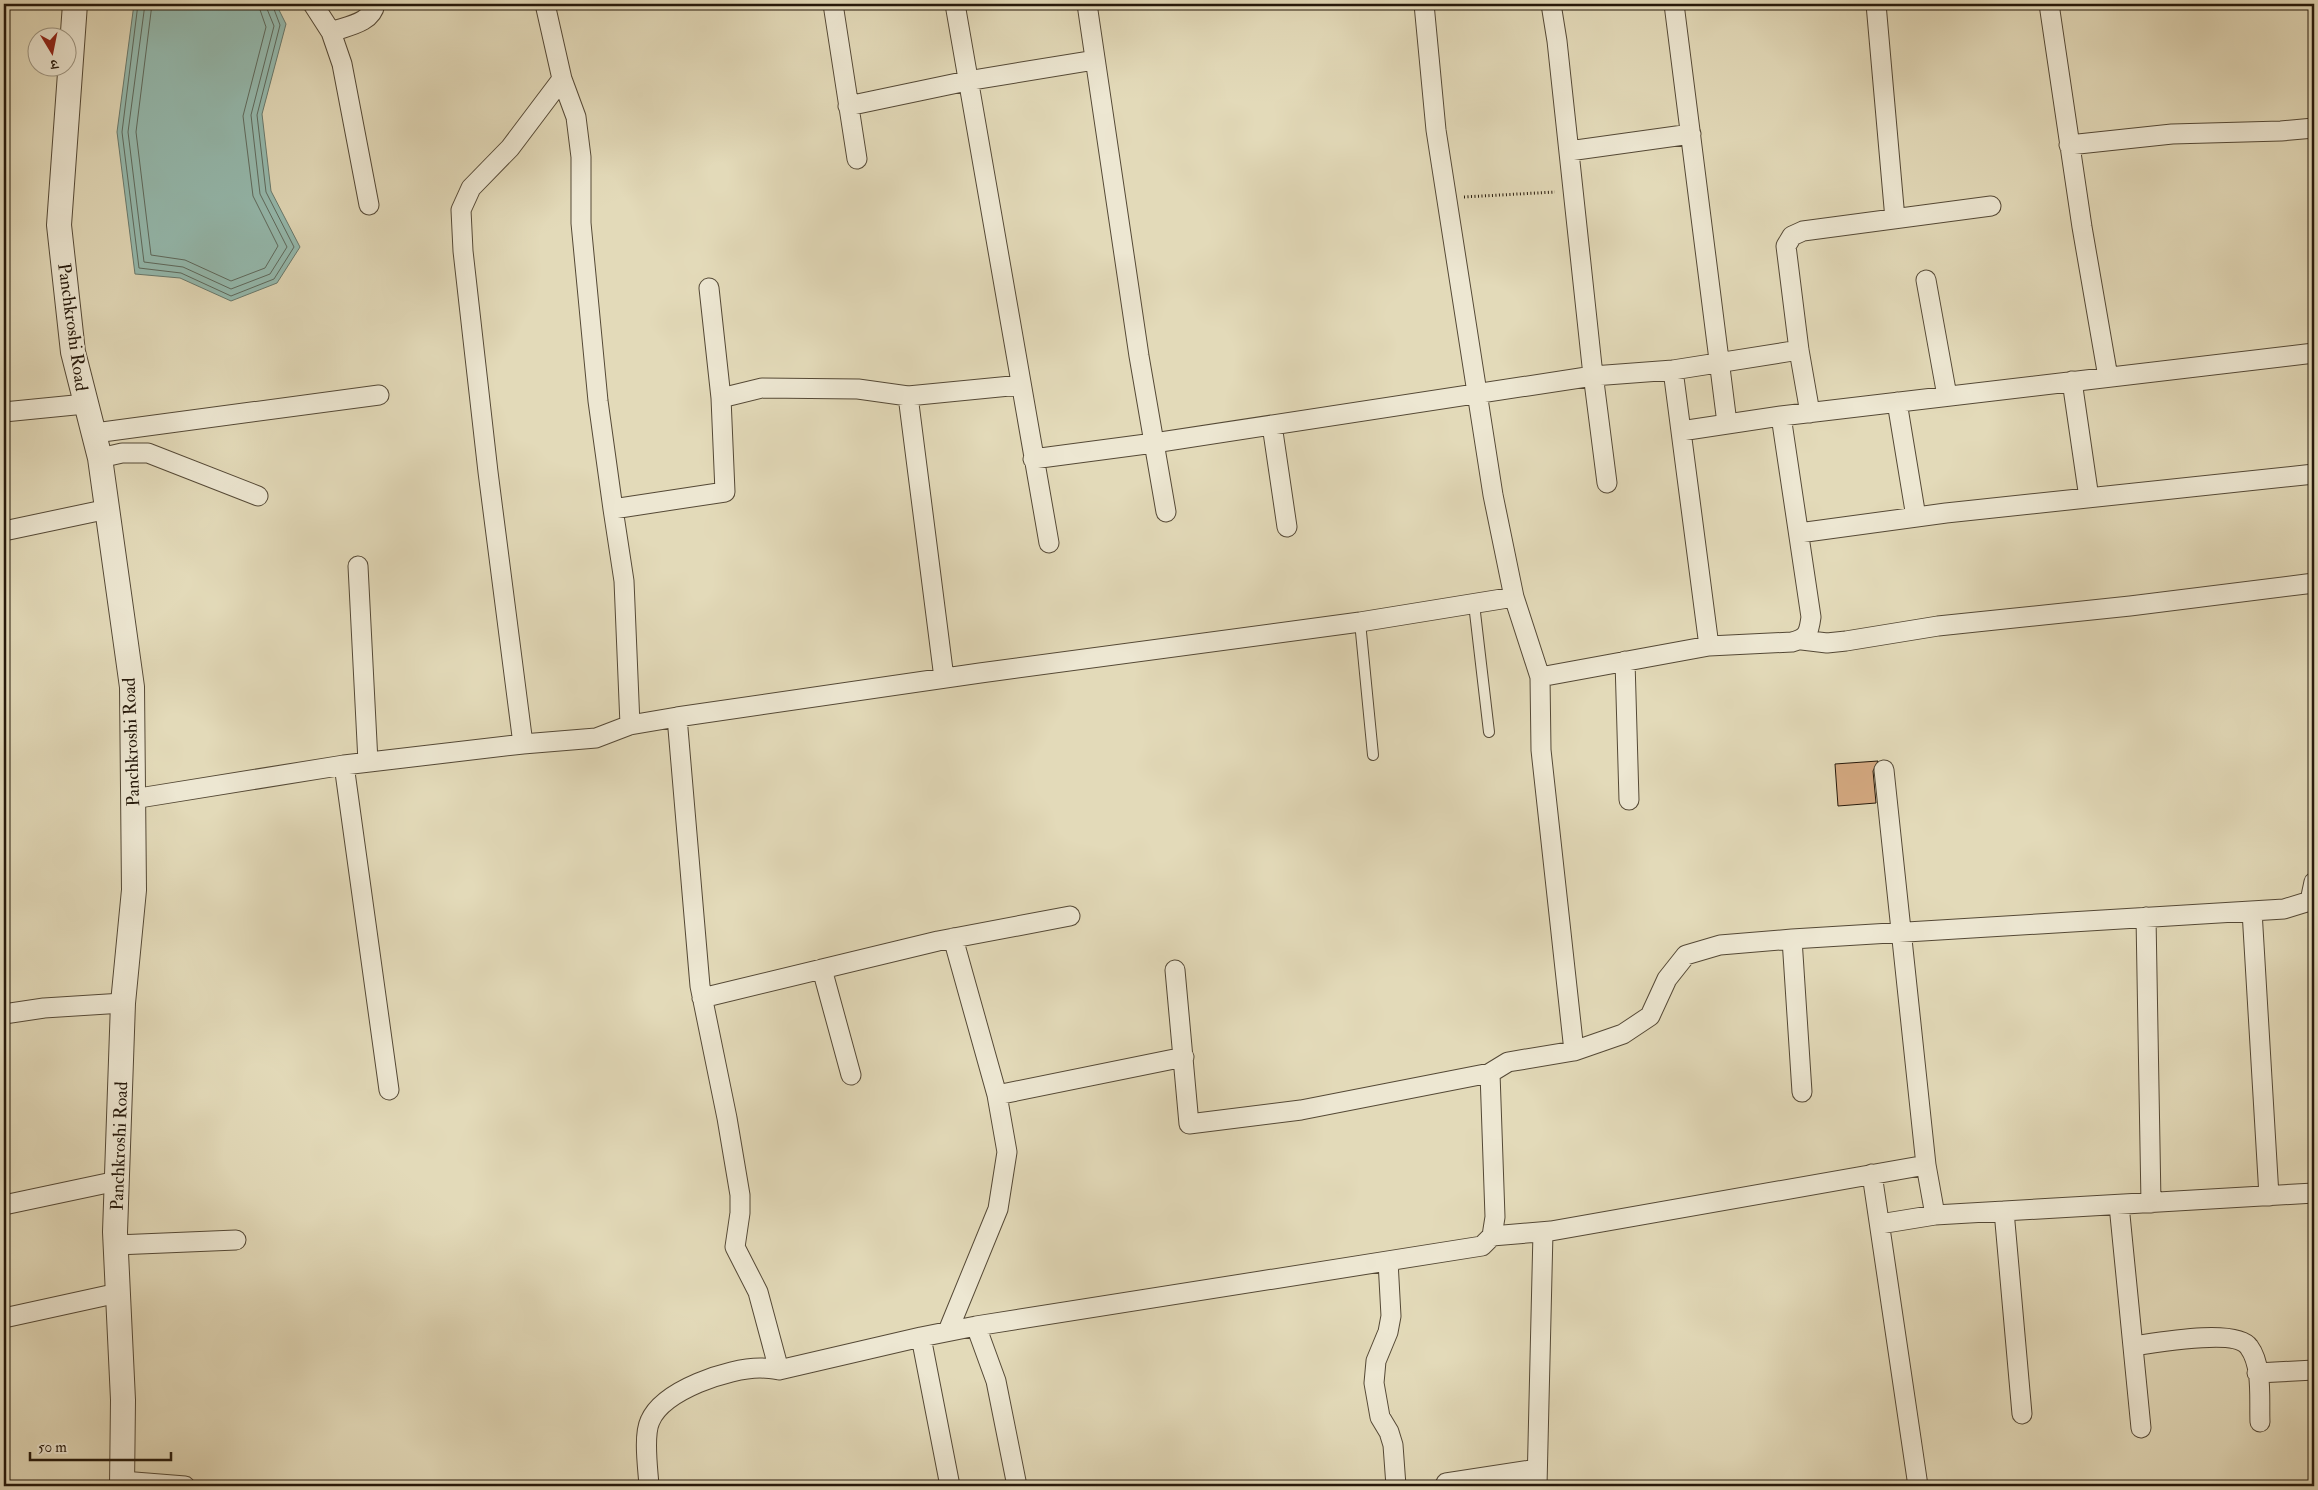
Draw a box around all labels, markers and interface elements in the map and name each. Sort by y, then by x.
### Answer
north arrow [28,28,78,78]
text: उ [48,55,60,73]
street label: Panchkroshi Road [52,262,93,393]
street label: Panchkroshi Road [118,677,145,807]
street label: Panchkroshi Road [106,1081,133,1211]
scale bar [30,1430,171,1462]
text: 50 m [38,1438,67,1457]

